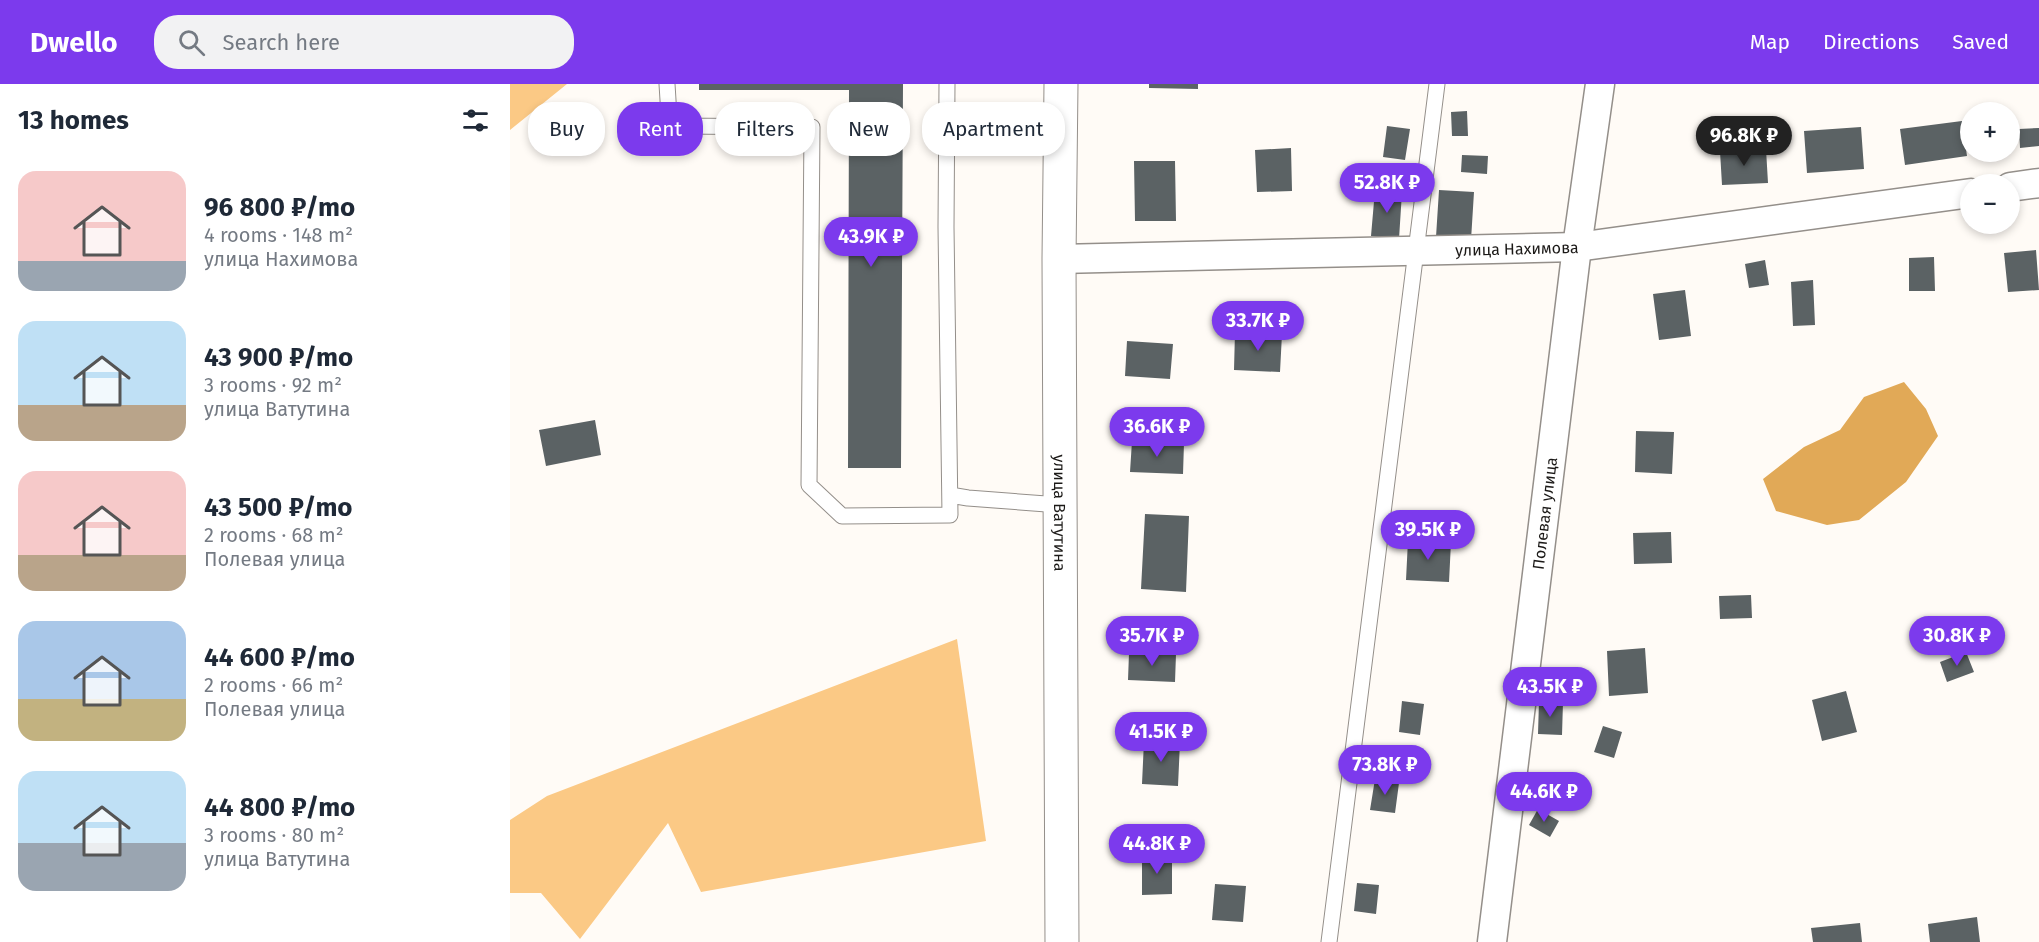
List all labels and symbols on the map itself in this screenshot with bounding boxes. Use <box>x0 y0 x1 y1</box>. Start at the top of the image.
pin: 96.8K ₽ <box>1689 116 1799 167</box>
pin: 52.8K ₽ <box>1332 163 1442 214</box>
pin: 43.9K ₽ <box>816 217 926 268</box>
street label: улица Нахимова <box>1455 238 1579 260</box>
pin: 33.7K ₽ <box>1203 301 1313 352</box>
pin: 36.6K ₽ <box>1102 407 1212 458</box>
street label: улица Ватутина <box>1050 454 1069 572</box>
street label: Полевая улица <box>1529 456 1561 571</box>
pin: 39.5K ₽ <box>1373 510 1483 561</box>
pin: 35.7K ₽ <box>1097 616 1207 667</box>
pin: 30.8K ₽ <box>1902 616 2012 667</box>
pin: 43.5K ₽ <box>1495 667 1605 718</box>
pin: 41.5K ₽ <box>1106 712 1216 763</box>
pin: 73.8K ₽ <box>1330 745 1440 796</box>
pin: 44.6K ₽ <box>1489 772 1599 823</box>
pin: 44.8K ₽ <box>1102 824 1212 875</box>

